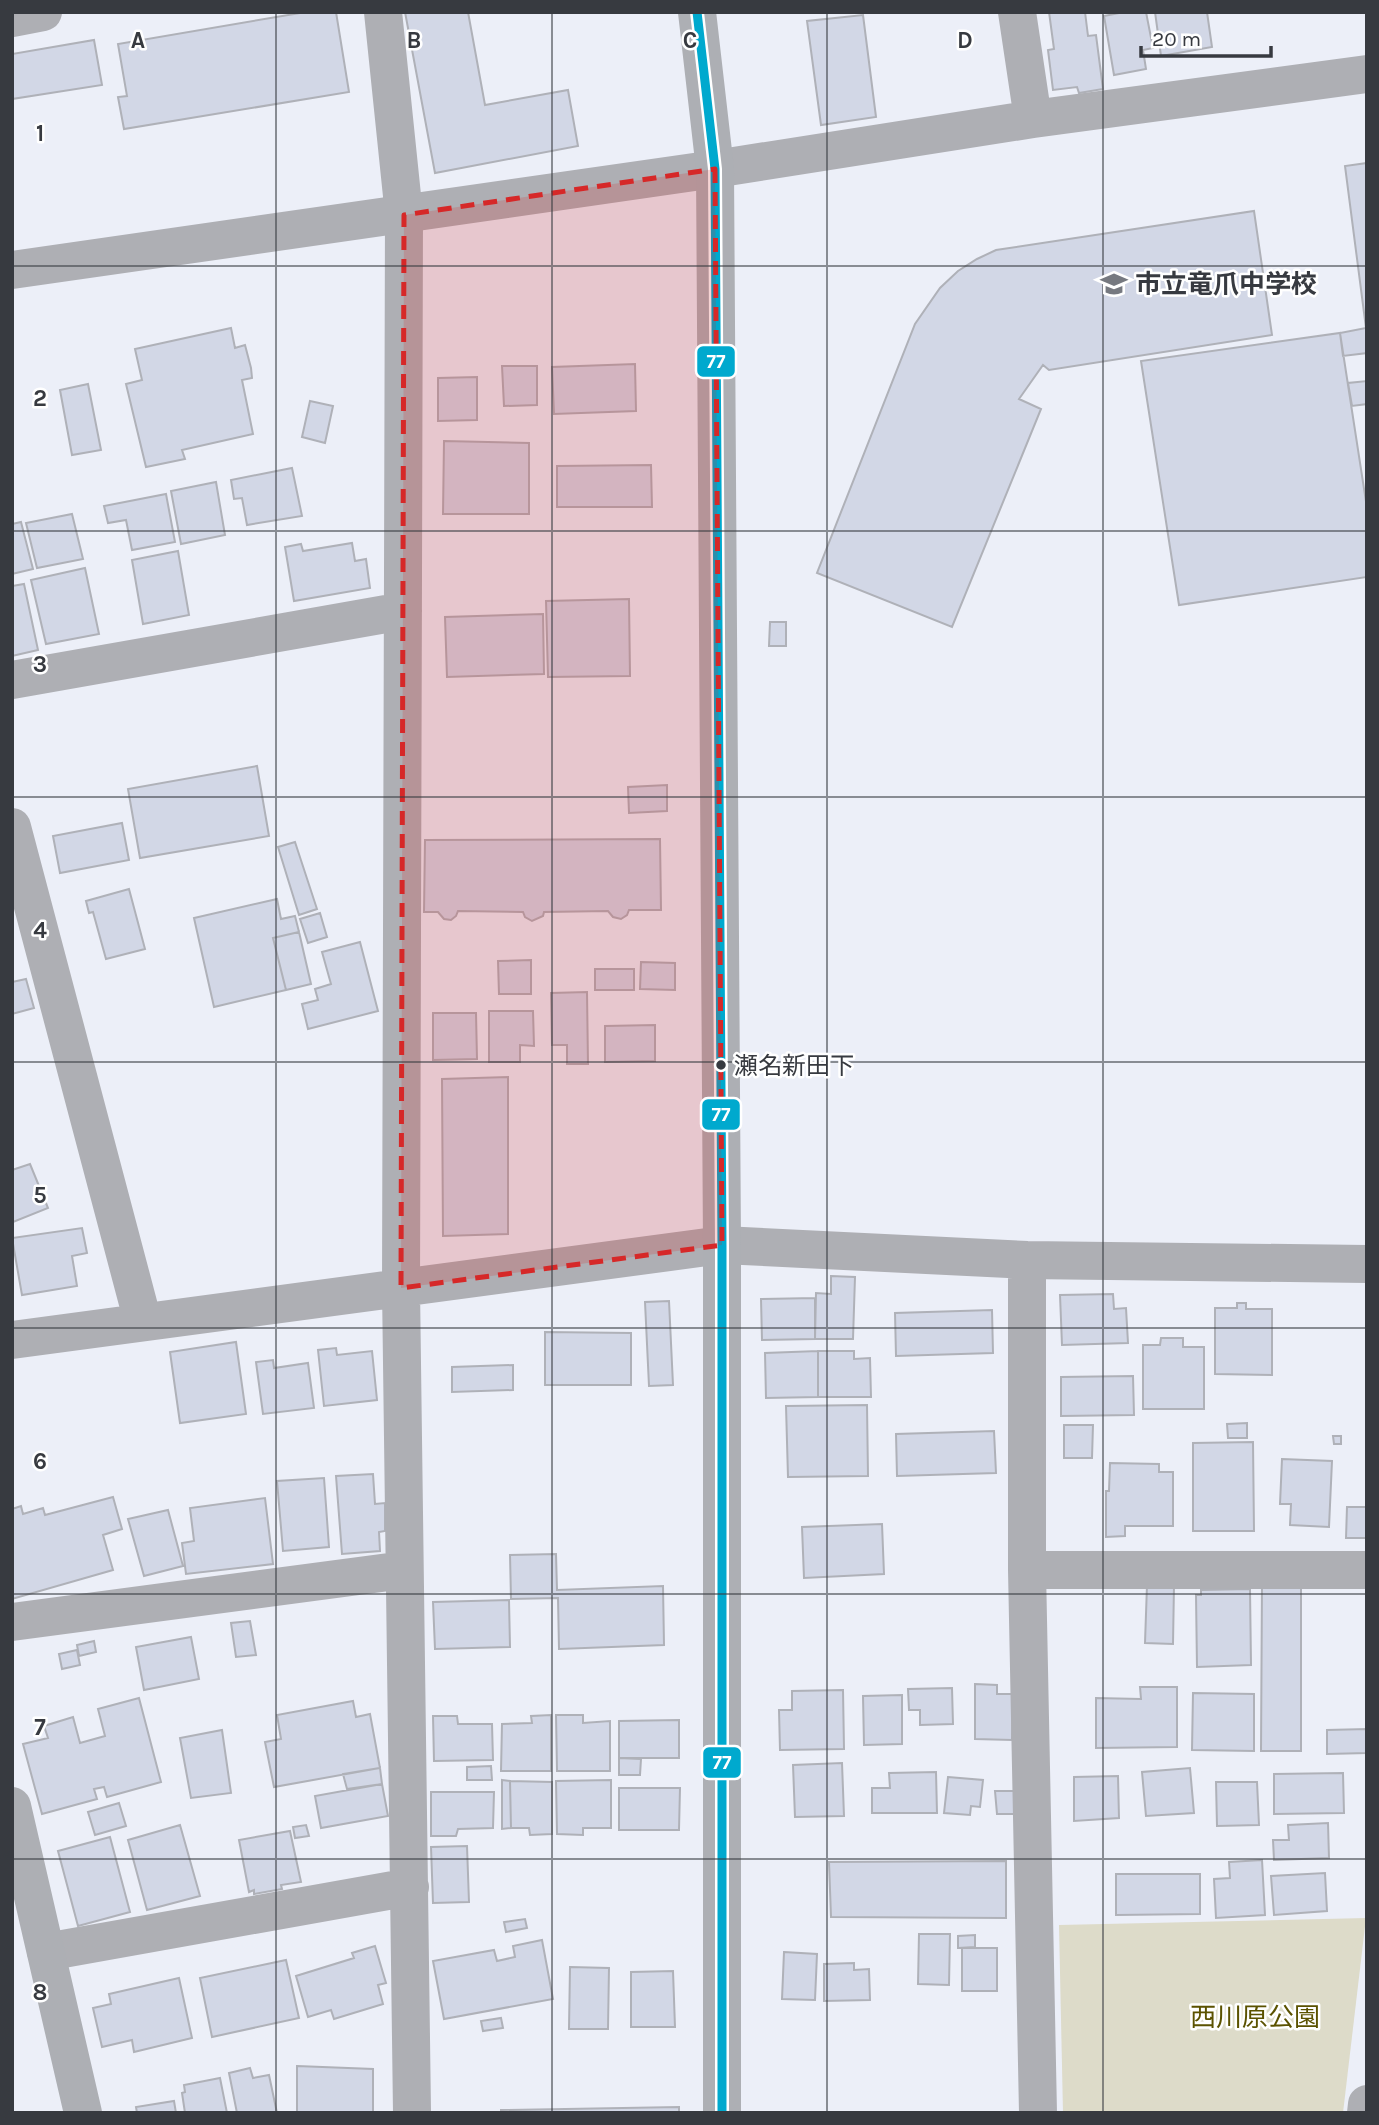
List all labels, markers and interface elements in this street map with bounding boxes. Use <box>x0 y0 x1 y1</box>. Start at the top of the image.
scale bar <box>1141 14 1270 58</box>
text: A <box>131 27 145 54</box>
text: B <box>407 27 421 54</box>
text: C <box>683 27 697 54</box>
text: D <box>957 27 973 54</box>
text: 20 m <box>1152 27 1201 51</box>
text: 1 <box>36 120 44 147</box>
school or university icon: 市立竜爪中学校 <box>1099 269 1129 299</box>
place label: 市立竜爪中学校 <box>1135 269 1317 300</box>
line badge: 77 <box>696 345 736 378</box>
text: 77 <box>707 351 726 373</box>
text: 2 <box>33 385 47 412</box>
text: 3 <box>33 651 47 678</box>
text: 4 <box>33 917 47 944</box>
place label: 瀬名新田下 <box>734 1052 854 1080</box>
marker: 瀬名新田下 <box>714 1058 728 1072</box>
line badge: 77 <box>701 1098 741 1131</box>
text: 77 <box>712 1104 731 1126</box>
text: 5 <box>33 1182 47 1209</box>
text: 6 <box>33 1448 47 1475</box>
text: 7 <box>34 1714 46 1741</box>
line badge: 77 <box>702 1746 742 1779</box>
text: 77 <box>713 1752 732 1774</box>
text: 8 <box>33 1979 47 2006</box>
park label: 西川原公園 <box>1190 2002 1320 2033</box>

